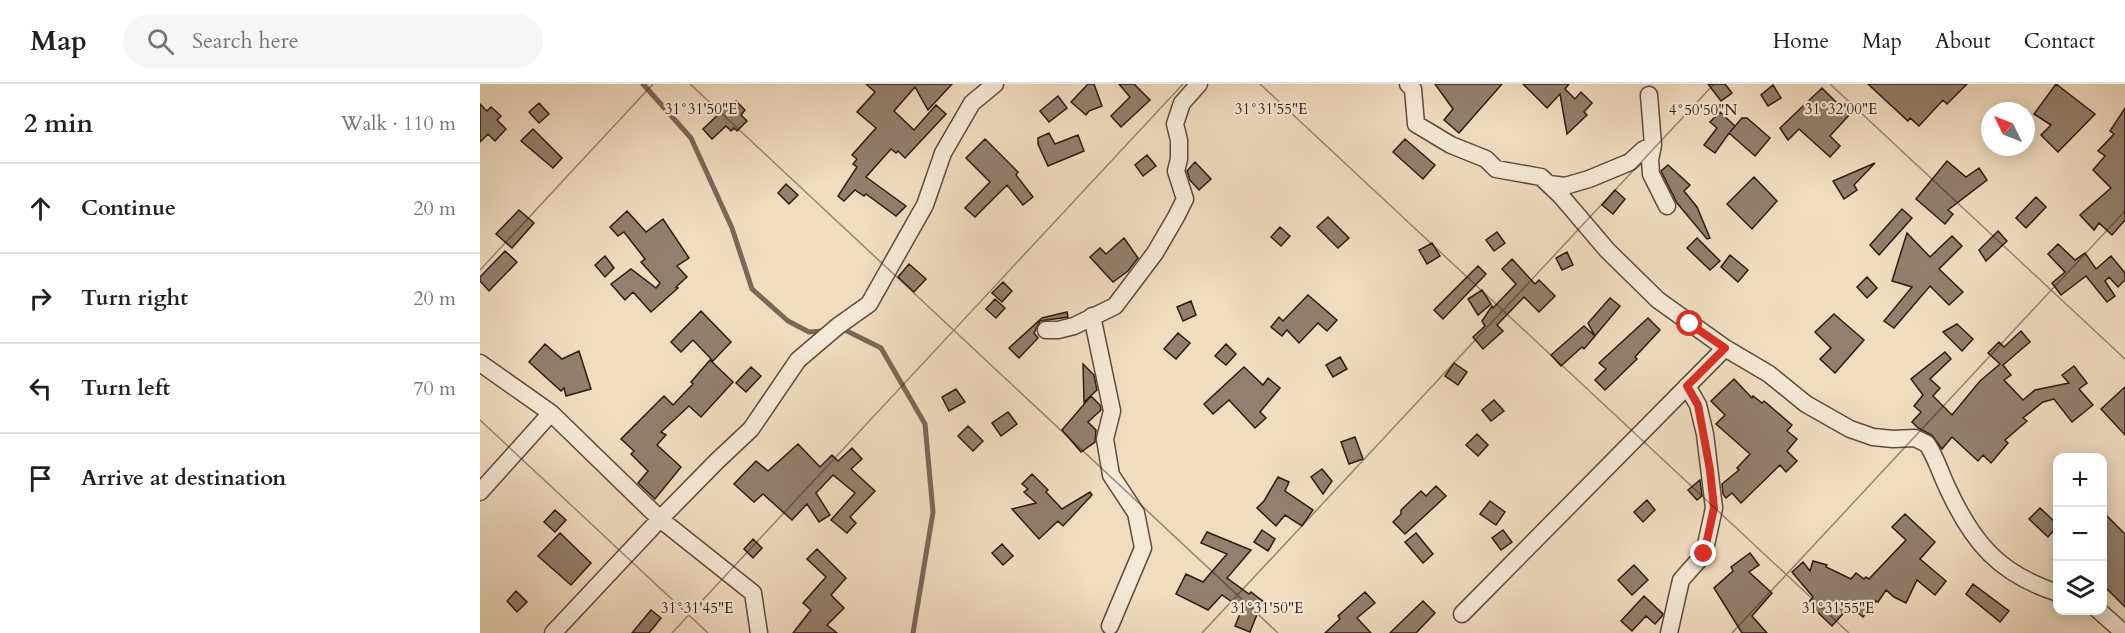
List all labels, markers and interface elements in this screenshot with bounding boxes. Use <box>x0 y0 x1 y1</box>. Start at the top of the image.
search box <box>123 14 543 68</box>
text: Map <box>30 22 87 60</box>
icon: search <box>144 25 177 58</box>
text: Search here <box>192 26 299 56</box>
text: Home <box>1773 27 1829 56</box>
text: Map <box>1862 27 1902 56</box>
text: About <box>1935 27 1991 56</box>
text: Contact <box>2024 27 2095 56</box>
text: 31°31'50"E <box>665 99 737 119</box>
text: 31°31'55"E <box>1235 99 1307 119</box>
text: 31°32'00"E <box>1805 99 1877 119</box>
text: 4°50'50"N <box>1669 100 1737 120</box>
north arrow <box>1981 102 2035 156</box>
text: 2 min <box>24 106 93 141</box>
text: Walk · 110 m <box>341 110 456 137</box>
icon: ahead <box>24 192 57 225</box>
text: Continue <box>81 193 176 223</box>
text: 20 m <box>413 195 456 222</box>
icon: right <box>24 282 57 315</box>
text: Turn right <box>81 283 188 313</box>
text: 20 m <box>413 285 456 312</box>
route start <box>1676 310 1702 336</box>
icon: left <box>24 372 57 405</box>
text: Turn left <box>81 373 170 403</box>
text: 70 m <box>413 375 456 402</box>
map controls <box>2053 453 2107 615</box>
button: + <box>2053 453 2107 507</box>
icon: arrive <box>24 462 57 495</box>
text: Arrive at destination <box>81 463 286 493</box>
button: − <box>2053 507 2107 561</box>
route end <box>1690 540 1716 566</box>
button: layers <box>2053 561 2107 615</box>
text: 31°31'45"E <box>661 598 733 618</box>
text: 31°31'50"E <box>1231 598 1303 618</box>
text: 31°31'55"E <box>1802 598 1874 618</box>

